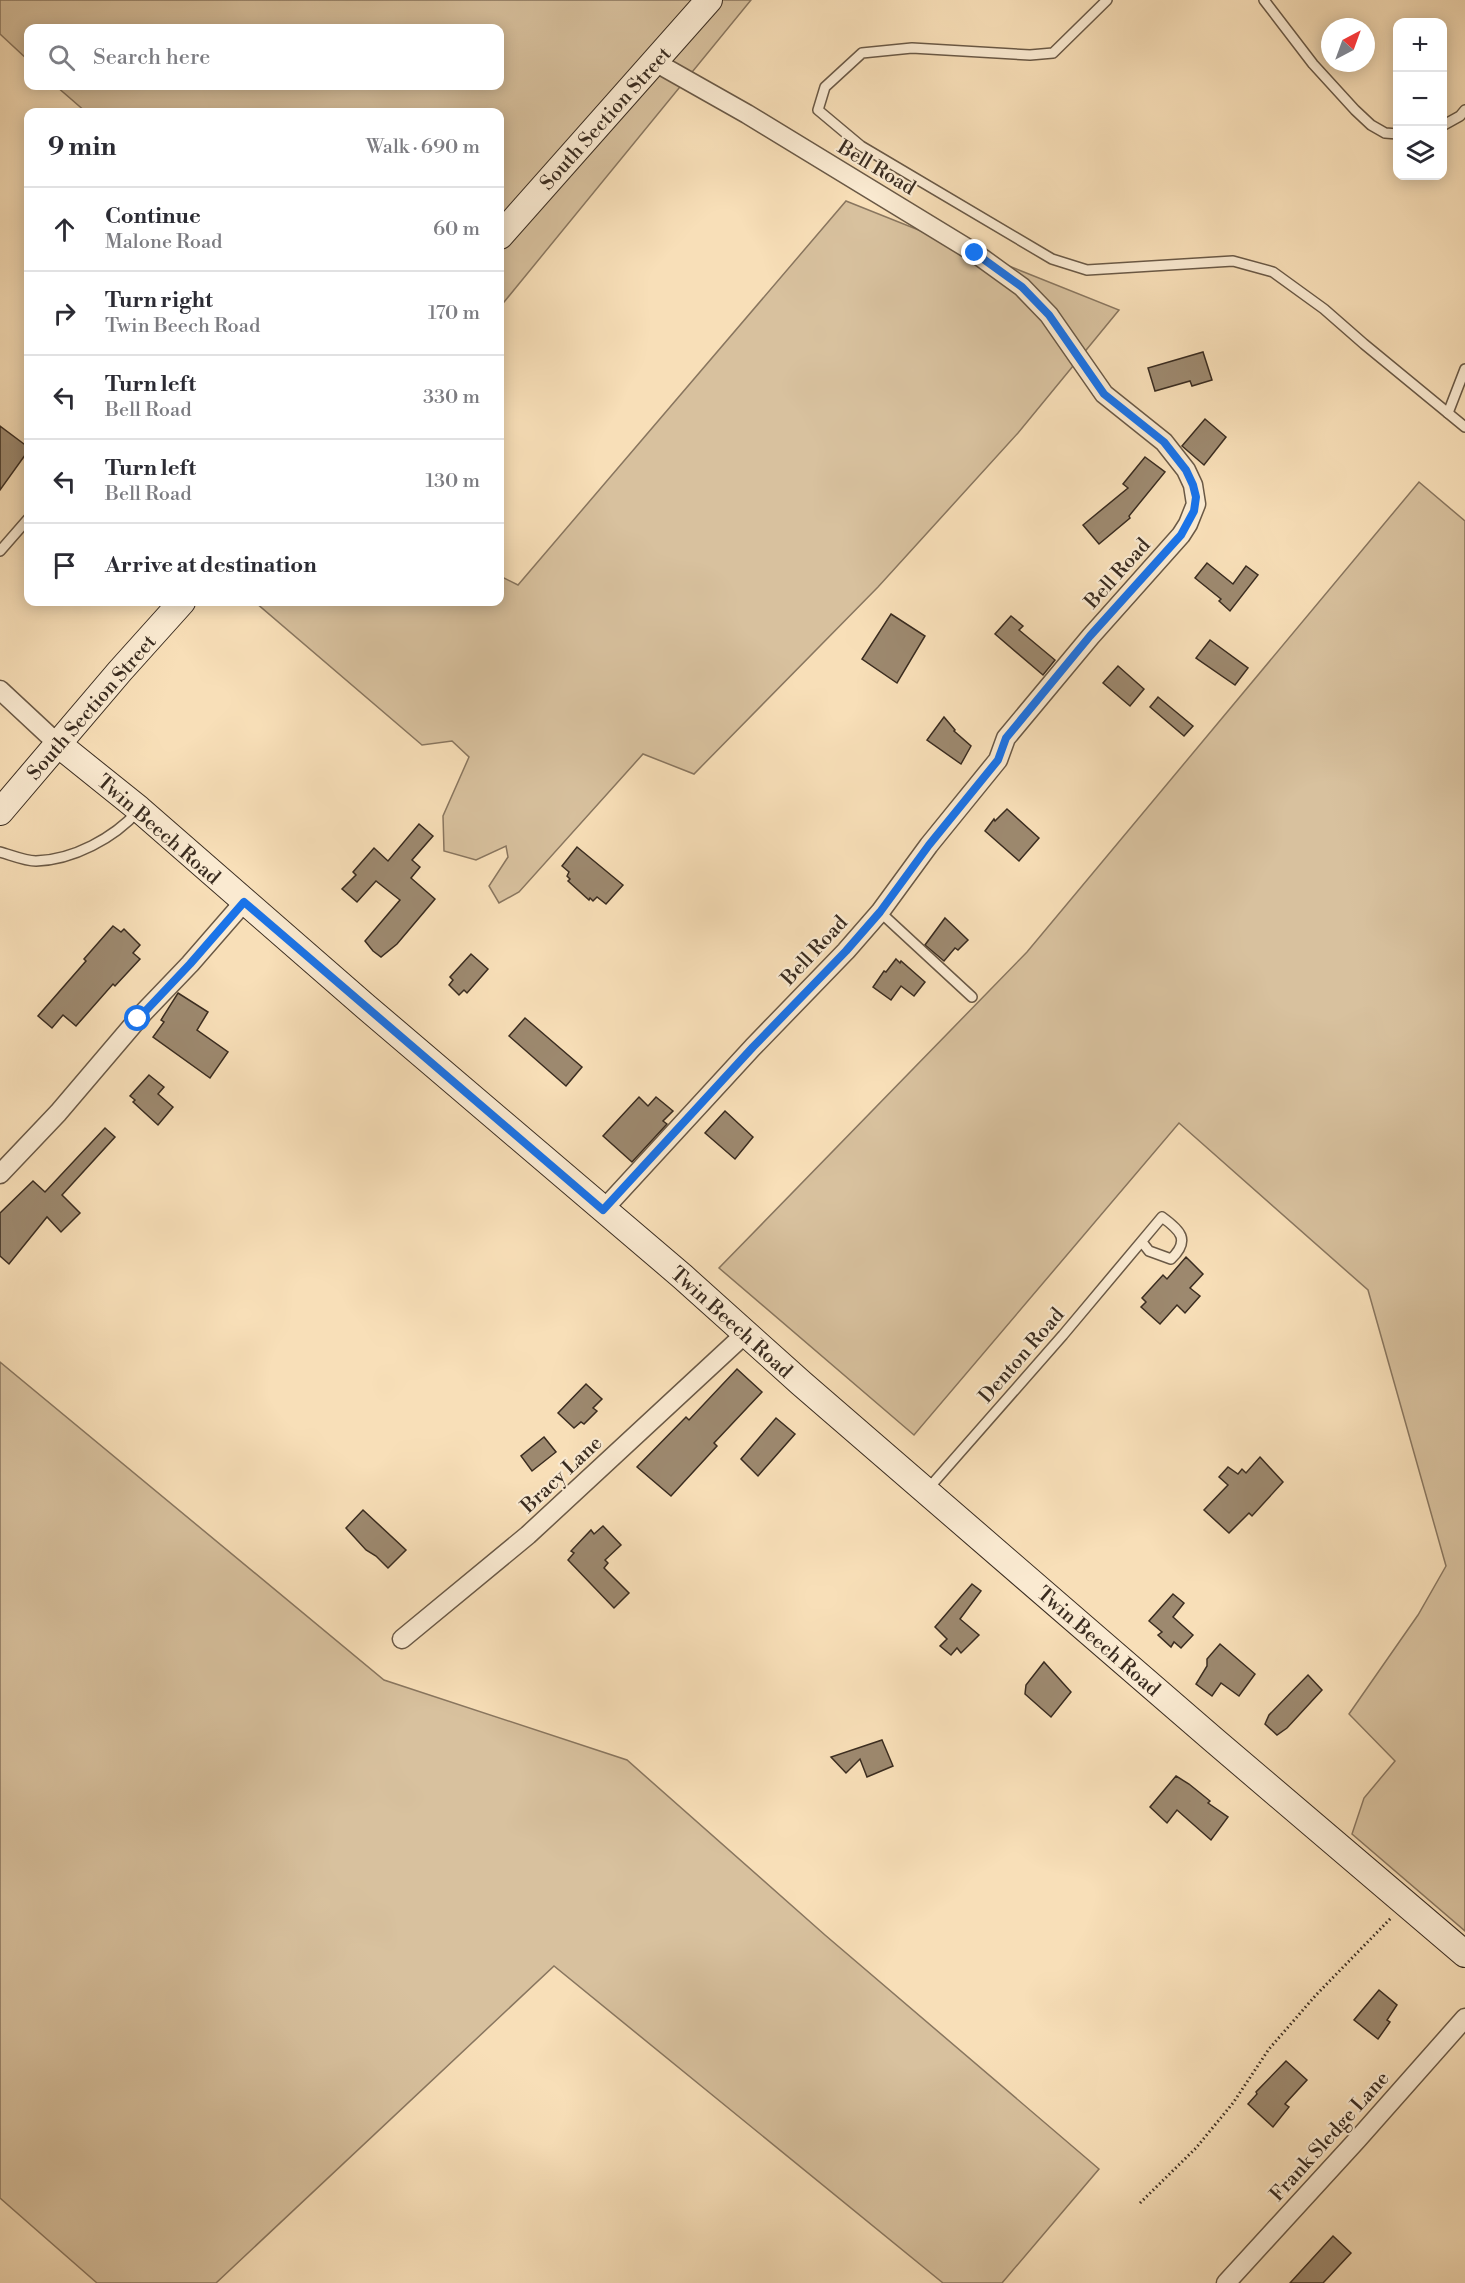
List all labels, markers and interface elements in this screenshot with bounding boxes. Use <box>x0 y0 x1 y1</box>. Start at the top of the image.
north arrow <box>1321 18 1375 72</box>
map controls <box>1393 18 1447 180</box>
button: + <box>1393 18 1447 72</box>
search box <box>24 24 504 90</box>
icon: search <box>45 41 78 74</box>
street label: South Section Street <box>535 42 677 196</box>
text: Search here <box>93 44 210 71</box>
button: − <box>1393 72 1447 126</box>
button: layers <box>1393 126 1447 180</box>
text: 9 min <box>48 131 116 163</box>
text: Walk · 690 m <box>366 135 480 160</box>
street label: Bell Road <box>832 135 920 202</box>
text: Continue <box>105 203 201 230</box>
icon: ahead <box>48 213 81 246</box>
text: 60 m <box>433 217 480 242</box>
text: Malone Road <box>105 230 222 255</box>
route end <box>961 239 987 265</box>
text: Turn right <box>105 287 213 314</box>
icon: right <box>48 297 81 330</box>
text: 170 m <box>428 301 480 326</box>
text: Twin Beech Road <box>105 314 260 339</box>
text: Turn left <box>105 371 196 398</box>
icon: left <box>48 381 81 414</box>
text: 330 m <box>423 385 480 410</box>
text: Bell Road <box>105 398 192 423</box>
text: Turn left <box>105 455 196 482</box>
icon: left <box>48 465 81 498</box>
text: 130 m <box>425 469 480 494</box>
text: Bell Road <box>105 482 192 507</box>
street label: Bell Road <box>1079 533 1157 615</box>
icon: arrive <box>48 549 81 582</box>
text: Arrive at destination <box>105 552 317 579</box>
street label: South Section Street <box>22 630 162 786</box>
street label: Twin Beech Road <box>91 770 225 891</box>
street label: Bell Road <box>776 910 854 992</box>
route start <box>124 1005 150 1031</box>
street label: Twin Beech Road <box>665 1262 798 1385</box>
street label: Denton Road <box>974 1303 1071 1409</box>
street label: Bracy Lane <box>515 1431 608 1520</box>
street label: Twin Beech Road <box>1031 1582 1165 1703</box>
street label: Frank Sledge Lane <box>1265 2067 1395 2207</box>

